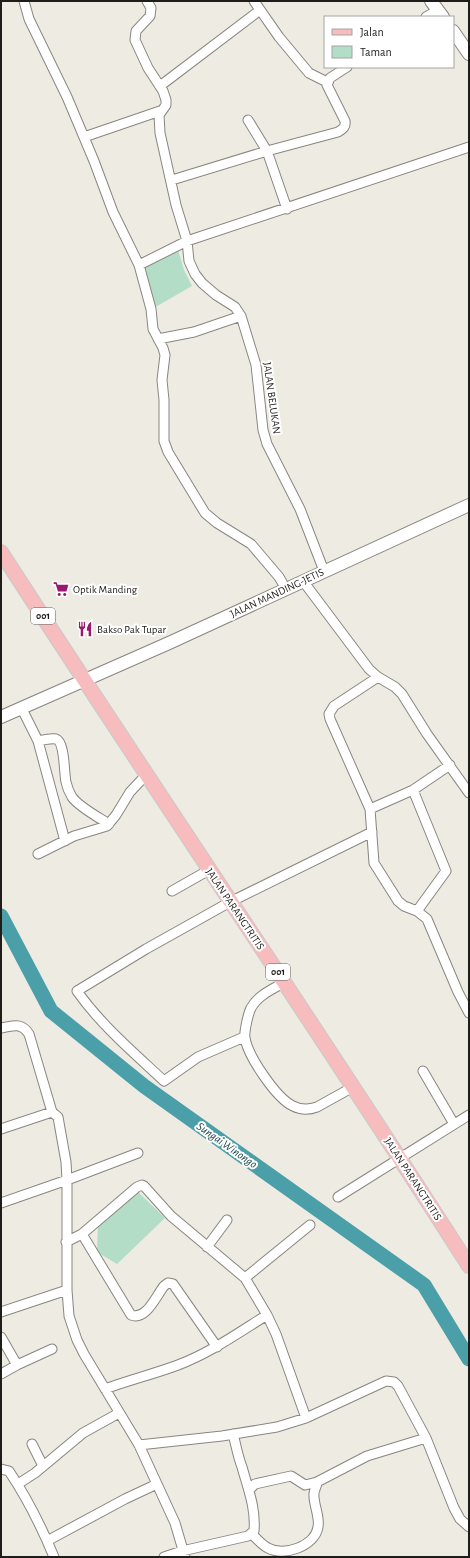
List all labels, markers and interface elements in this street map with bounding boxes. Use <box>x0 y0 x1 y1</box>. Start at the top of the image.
legend <box>324 16 454 68</box>
text: Jalan <box>360 26 384 38</box>
text: Taman <box>360 46 392 58</box>
street label: JALAN BELUKAN <box>262 361 282 435</box>
street label: JALAN MANDING-JETIS <box>229 566 325 620</box>
supermarket icon: Optik Manding <box>52 580 70 598</box>
place label: Optik Manding <box>73 584 138 595</box>
road number: 001 <box>31 608 55 624</box>
restaurant icon: Bakso Pak Tupar <box>76 620 94 638</box>
place label: Bakso Pak Tupar <box>97 624 166 635</box>
street label: JALAN PARANGTRITIS <box>204 866 266 952</box>
road number: 001 <box>266 964 290 980</box>
water label: Sungai Winongo <box>195 1120 259 1170</box>
street label: JALAN PARANGTRITIS <box>382 1136 444 1222</box>

